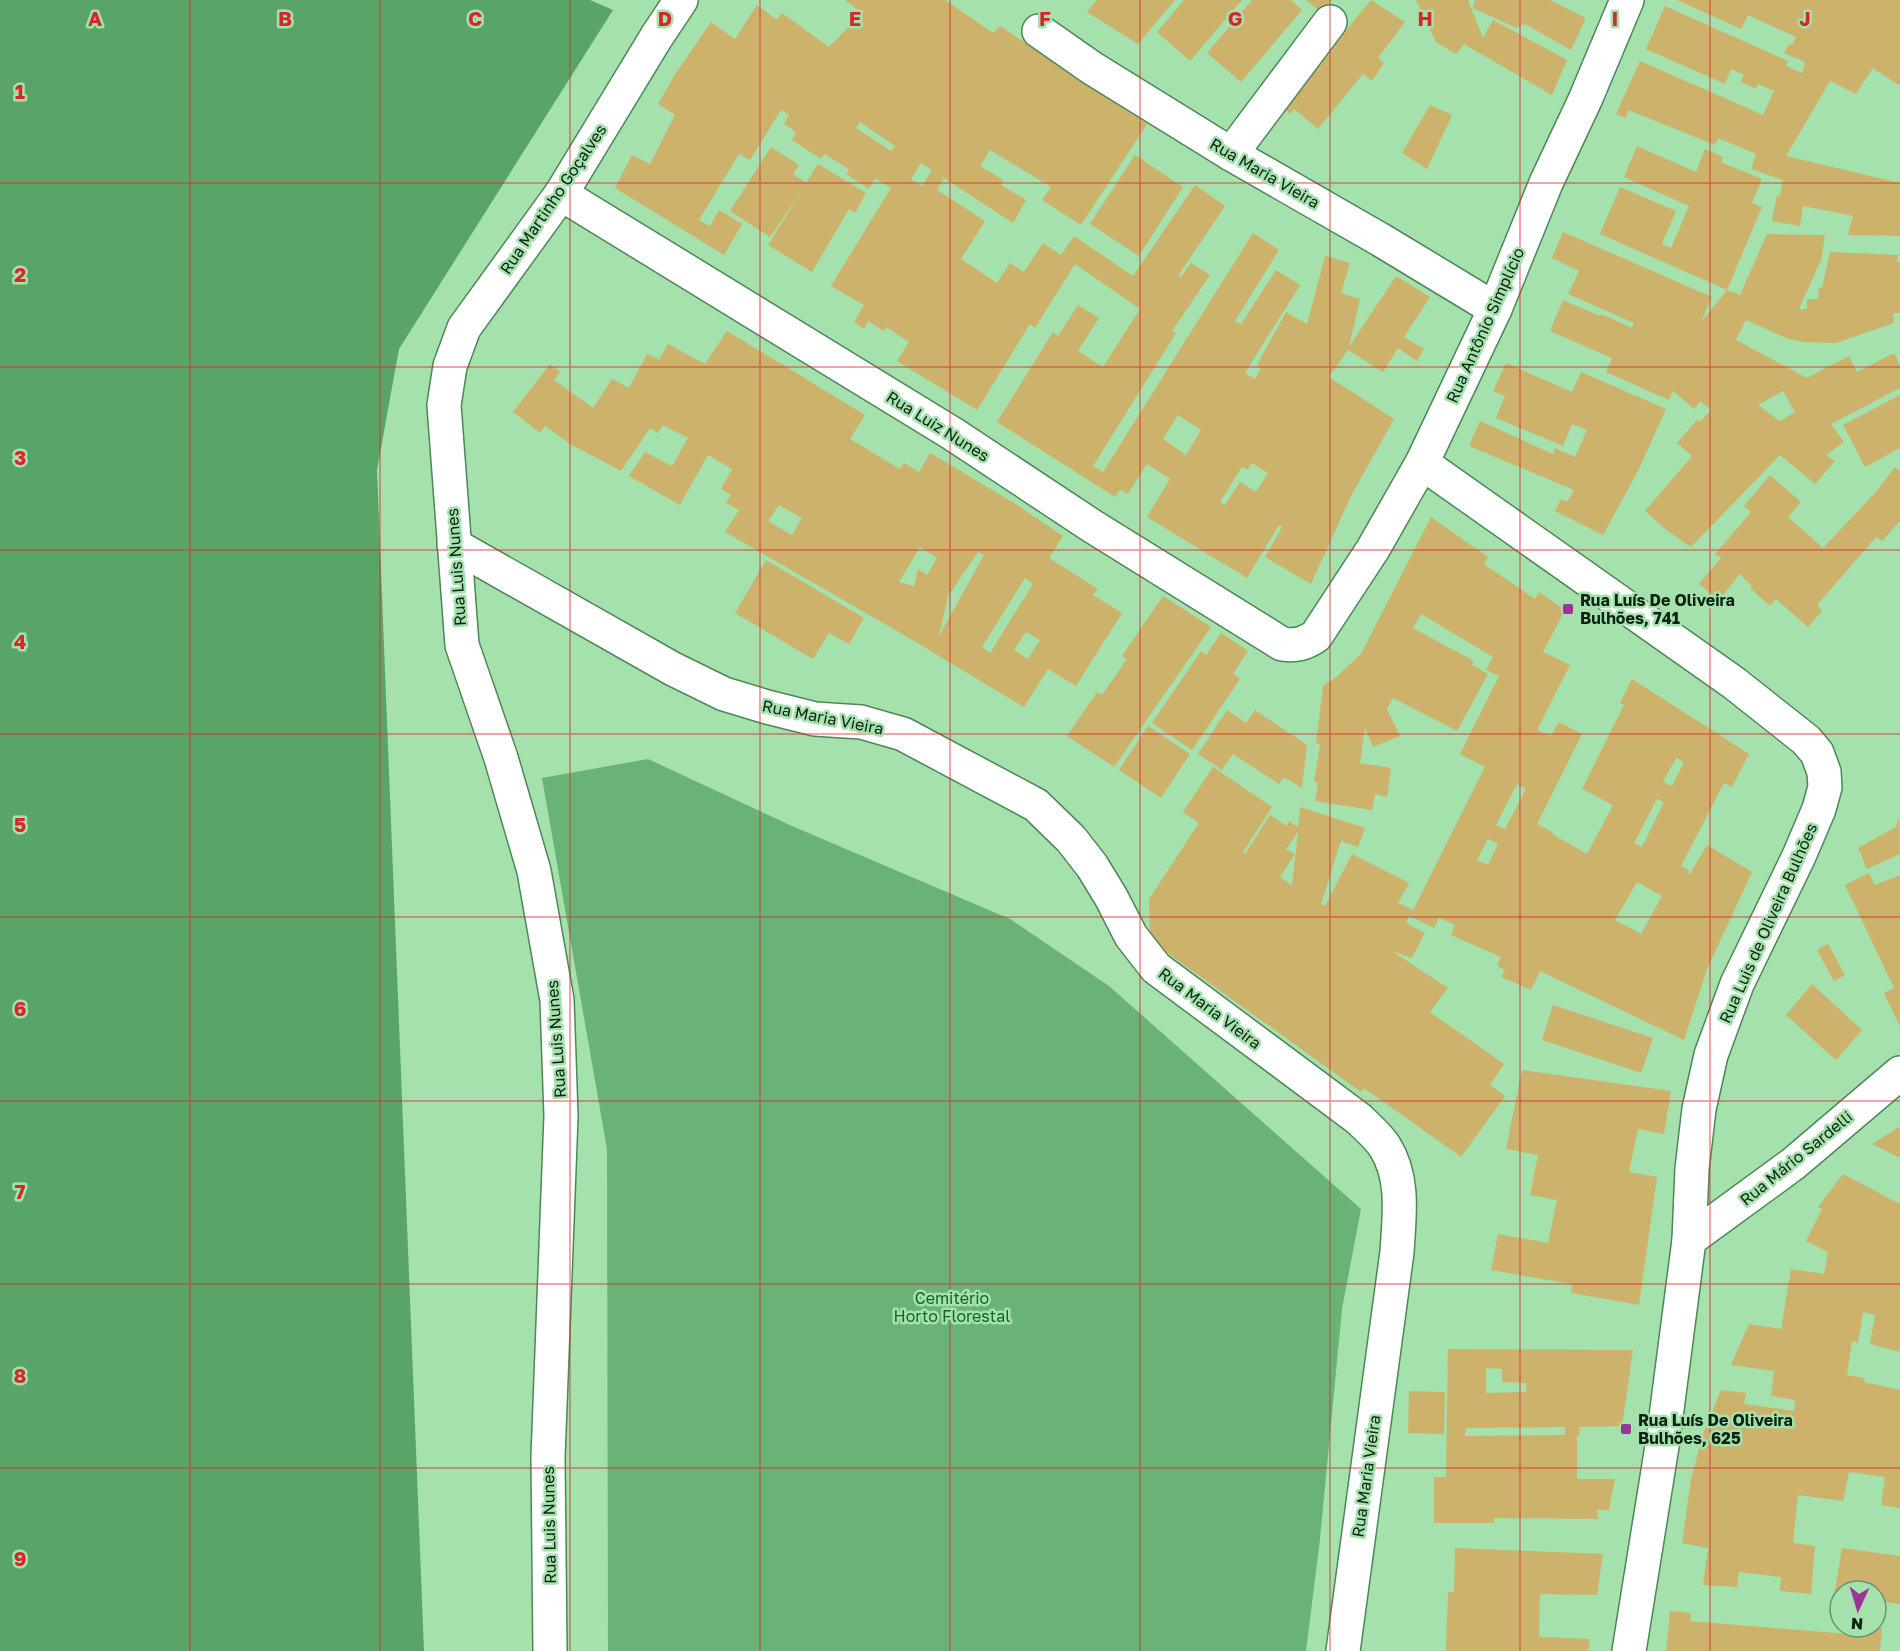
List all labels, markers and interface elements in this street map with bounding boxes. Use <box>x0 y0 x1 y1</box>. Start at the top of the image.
text: A <box>88 6 102 30</box>
text: B <box>278 6 292 30</box>
text: C <box>468 6 482 30</box>
text: D <box>658 6 672 30</box>
text: E <box>849 6 861 30</box>
text: F <box>1039 6 1051 30</box>
text: G <box>1228 6 1242 30</box>
text: H <box>1417 6 1433 30</box>
text: I <box>1612 6 1618 30</box>
text: J <box>1799 6 1811 30</box>
text: 1 <box>15 79 25 103</box>
street label: Rua Martinho Goçalves <box>495 120 611 278</box>
street label: Rua Maria Vieira <box>1207 133 1323 213</box>
street label: Rua Antônio Simplício <box>1442 244 1528 406</box>
text: 2 <box>14 262 26 286</box>
street label: Rua Luiz Nunes <box>883 386 993 466</box>
text: 3 <box>14 445 26 469</box>
street label: Rua Luis Nunes <box>442 507 470 627</box>
place label: Rua Luís De Oliveira Bulhões, 741 <box>1580 590 1735 628</box>
marker: Rua Luís De Oliveira Bulhões, 741 <box>1561 602 1575 616</box>
text: 4 <box>14 629 26 653</box>
street label: Rua Maria Vieira <box>761 695 885 739</box>
text: 5 <box>14 812 26 836</box>
street label: Rua Luis de Oliveira Bulhões <box>1715 820 1821 1026</box>
street label: Rua Maria Vieira <box>1155 963 1265 1053</box>
street label: Rua Luis Nunes <box>542 979 570 1099</box>
text: 6 <box>14 996 26 1020</box>
street label: Rua Mário Sardelli <box>1736 1106 1856 1210</box>
text: 7 <box>15 1179 26 1203</box>
park label: Cemitério Horto Florestal <box>894 1288 1010 1326</box>
text: 8 <box>14 1363 26 1387</box>
place label: Rua Luís De Oliveira Bulhões, 625 <box>1638 1410 1793 1448</box>
street label: Rua Maria Vieira <box>1348 1414 1384 1538</box>
marker: Rua Luís De Oliveira Bulhões, 625 <box>1619 1422 1633 1436</box>
street label: Rua Luis Nunes <box>538 1466 560 1584</box>
text: 9 <box>14 1546 26 1570</box>
north arrow <box>1828 1579 1888 1639</box>
text: N <box>1850 1614 1864 1634</box>

